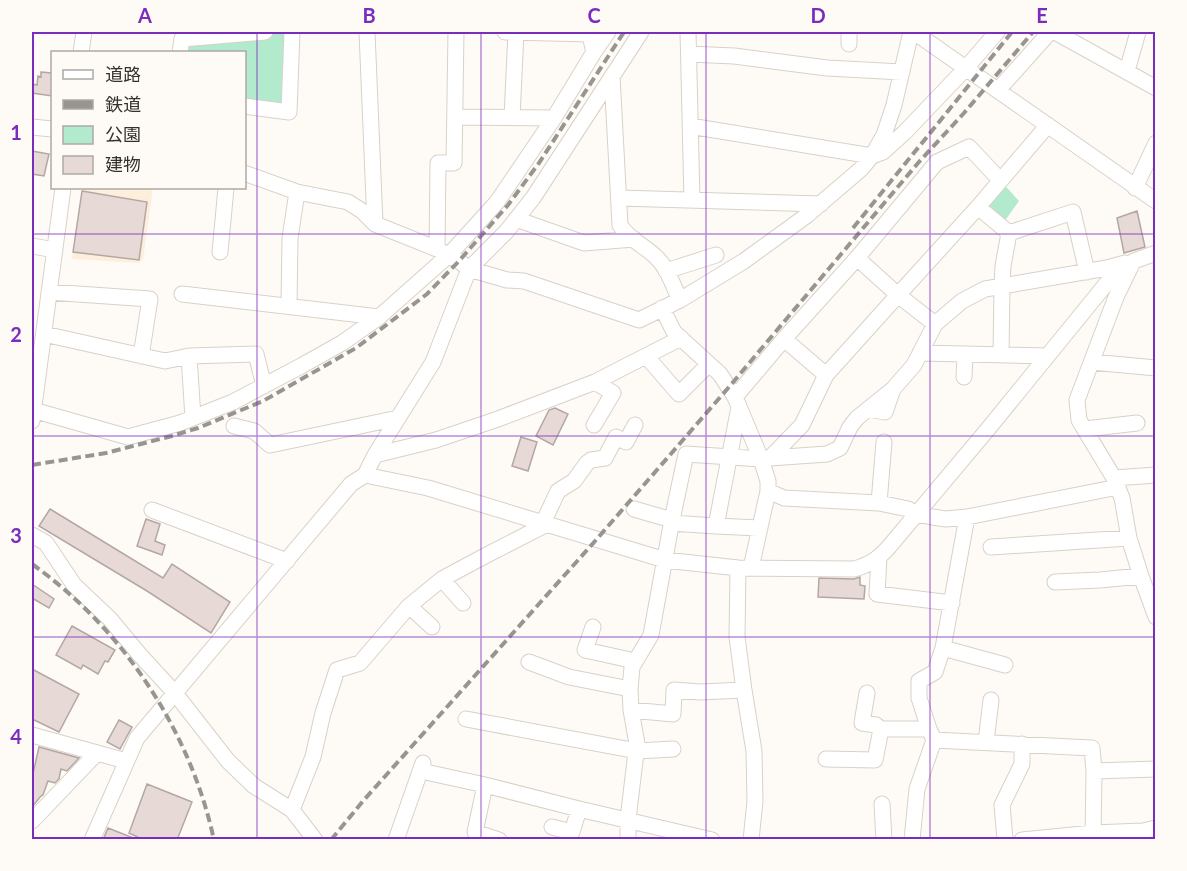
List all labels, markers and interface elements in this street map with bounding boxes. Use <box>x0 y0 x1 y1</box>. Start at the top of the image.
text: A <box>137 3 152 27</box>
text: B <box>362 3 376 27</box>
text: C <box>587 3 601 27</box>
text: D <box>810 3 826 27</box>
text: E <box>1036 3 1048 27</box>
legend <box>51 51 246 189</box>
text: 道路 <box>105 63 141 85</box>
text: 鉄道 <box>105 93 141 115</box>
text: 1 <box>10 120 22 144</box>
text: 公園 <box>105 123 141 145</box>
text: 建物 <box>105 153 141 175</box>
text: 2 <box>10 322 22 346</box>
text: 3 <box>10 523 22 547</box>
text: 4 <box>10 724 22 748</box>

